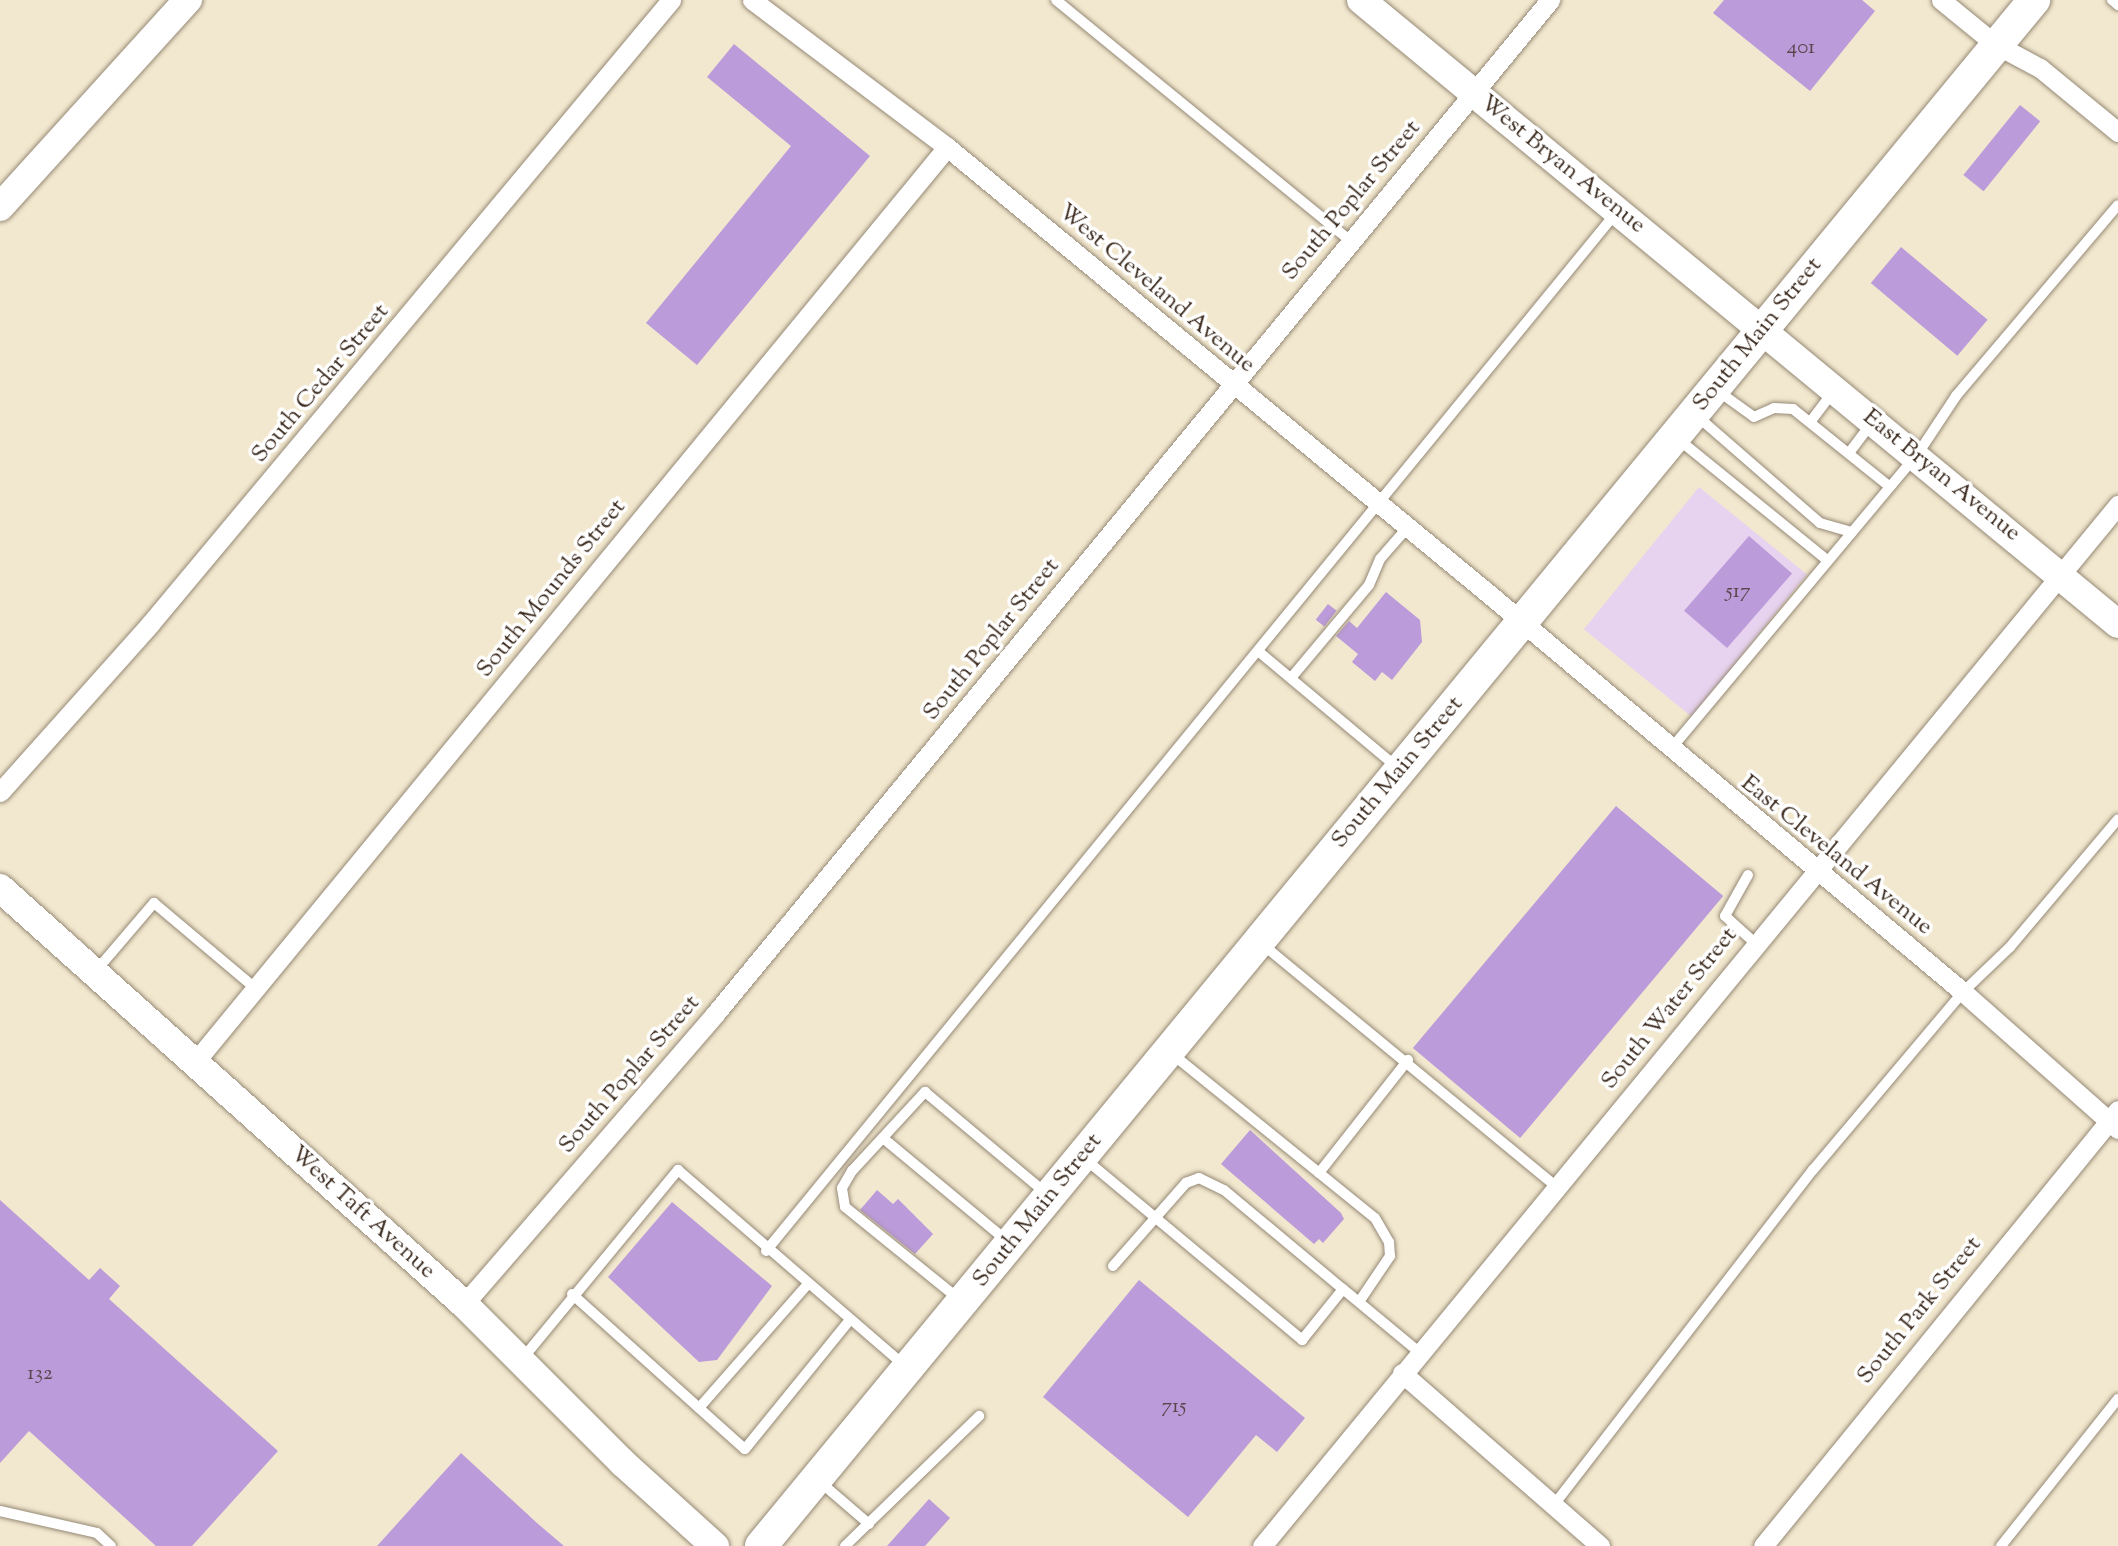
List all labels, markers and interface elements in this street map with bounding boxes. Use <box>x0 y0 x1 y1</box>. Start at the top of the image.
house number: 401 <box>1787 35 1815 61</box>
street label: West Bryan Avenue <box>1473 89 1651 241</box>
street label: South Poplar Street <box>1276 115 1428 287</box>
street label: West Cleveland Avenue <box>1052 198 1260 380</box>
street label: South Main Street <box>1687 252 1829 418</box>
street label: South Cedar Street <box>246 299 396 469</box>
street label: East Bryan Avenue <box>1856 403 2026 549</box>
street label: South Mounds Street <box>471 494 633 684</box>
street label: South Poplar Street <box>918 553 1066 727</box>
house number: 517 <box>1726 579 1750 605</box>
street label: South Main Street <box>1326 691 1470 855</box>
street label: East Cleveland Avenue <box>1734 770 1938 942</box>
street label: South Water Street <box>1596 922 1744 1096</box>
street label: South Poplar Street <box>553 990 707 1160</box>
street label: South Main Street <box>967 1128 1109 1294</box>
street label: West Taft Avenue <box>283 1140 441 1286</box>
street label: South Park Street <box>1852 1231 1988 1391</box>
house number: 132 <box>27 1361 53 1387</box>
house number: 715 <box>1162 1394 1186 1420</box>

